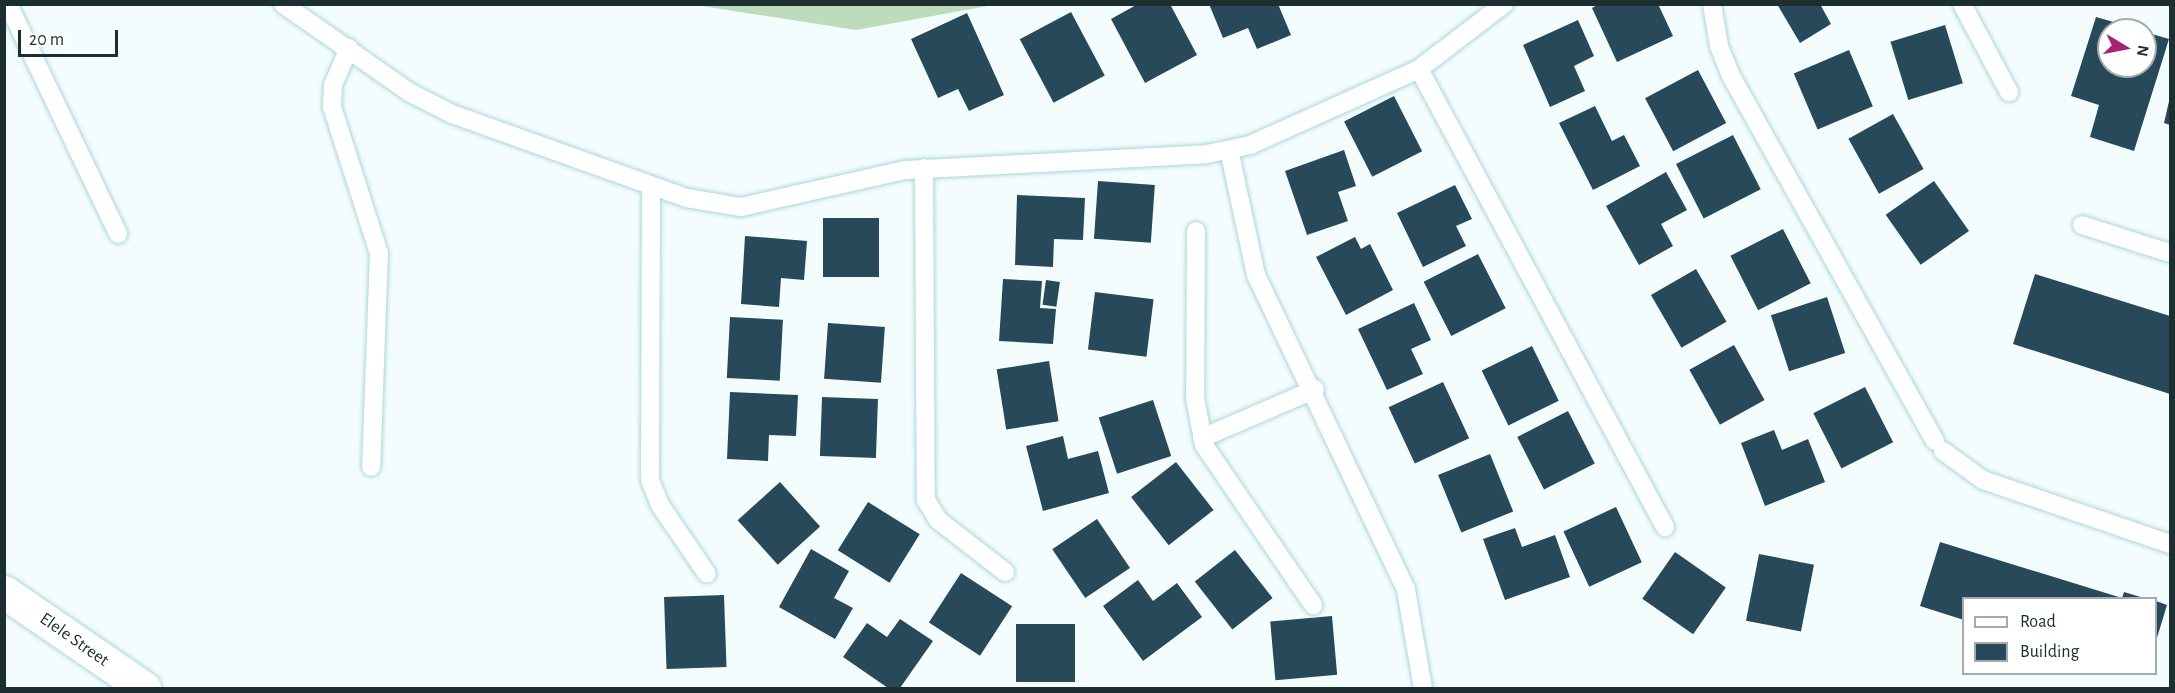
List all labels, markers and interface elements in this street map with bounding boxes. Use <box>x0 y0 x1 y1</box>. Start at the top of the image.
scale bar <box>21 18 122 56</box>
north arrow <box>2097 18 2157 78</box>
text: 20 m <box>29 31 64 49</box>
text: N <box>2134 44 2152 58</box>
legend <box>1962 597 2157 675</box>
street label: Elele Street <box>35 608 113 672</box>
text: Road <box>2020 613 2056 631</box>
text: Building <box>2020 643 2079 661</box>

